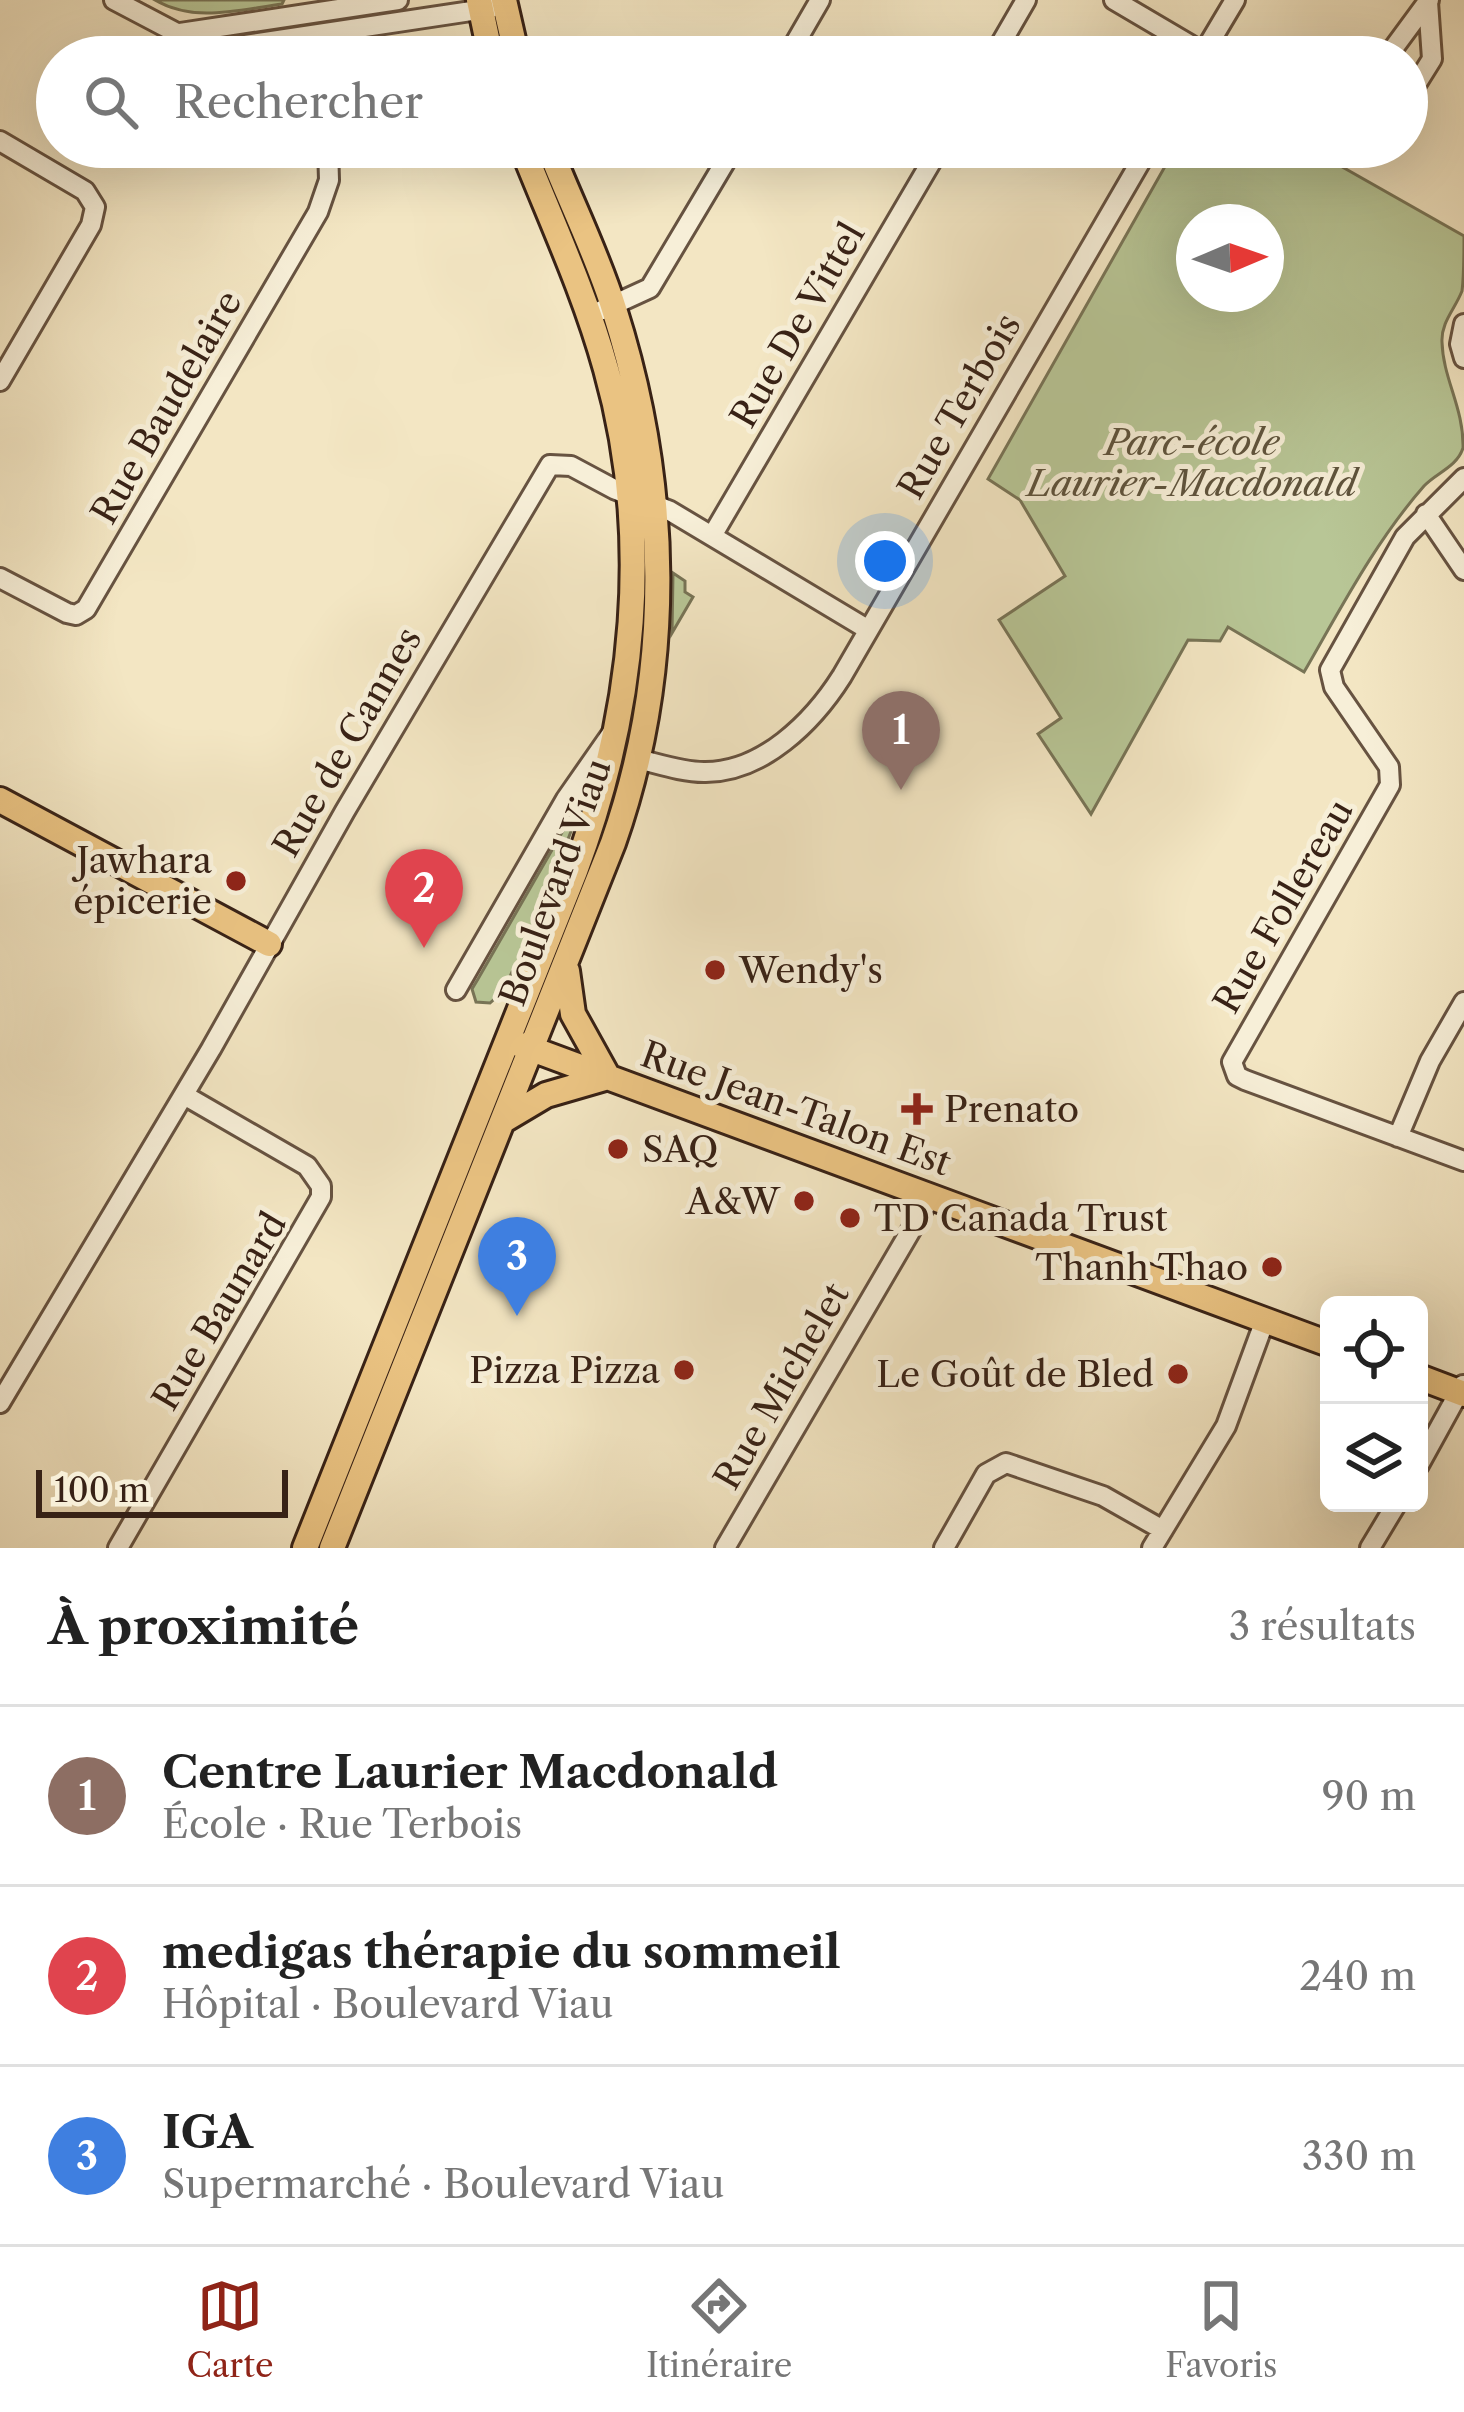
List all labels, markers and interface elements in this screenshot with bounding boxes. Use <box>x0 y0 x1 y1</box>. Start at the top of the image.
search box <box>36 36 1428 168</box>
icon: search <box>78 69 144 135</box>
text: Rechercher <box>174 74 423 130</box>
north arrow <box>1176 204 1284 312</box>
street label: Rue De Vittel <box>721 215 873 435</box>
street label: Rue Baudelaire <box>81 282 251 532</box>
street label: Rue Terbois <box>888 306 1030 506</box>
park label: Parc-école Laurier-Macdonald <box>1024 420 1361 505</box>
your location <box>855 531 915 591</box>
street label: Rue de Cannes <box>264 619 430 865</box>
pin: 1 <box>862 691 940 790</box>
street label: Boulevard Viau <box>490 752 620 1012</box>
street label: Rue Follereau <box>1204 791 1362 1021</box>
place label: Jawhara épicerie <box>72 838 212 923</box>
pin: 2 <box>385 849 463 948</box>
marker: Jawhara épicerie <box>223 868 249 894</box>
place label: Wendy's <box>738 948 883 992</box>
marker: Wendy's <box>702 957 728 983</box>
street label: Rue Jean-Talon Est <box>635 1032 957 1185</box>
place label: Prenato <box>944 1087 1079 1131</box>
marker: Prenato <box>901 1093 933 1125</box>
place label: SAQ <box>642 1127 718 1171</box>
marker: SAQ <box>605 1136 631 1162</box>
place label: A&W <box>685 1179 782 1223</box>
marker: A&W <box>791 1188 817 1214</box>
place label: TD Canada Trust <box>874 1196 1168 1240</box>
street label: Rue Baunard <box>143 1204 295 1418</box>
marker: TD Canada Trust <box>837 1205 863 1231</box>
pin: 3 <box>478 1217 556 1316</box>
place label: Thanh Thao <box>1035 1245 1248 1289</box>
marker: Thanh Thao <box>1259 1254 1285 1280</box>
street label: Rue Michelet <box>704 1275 858 1497</box>
map controls <box>1320 1296 1428 1512</box>
button: locate <box>1320 1296 1428 1404</box>
place label: Pizza Pizza <box>469 1348 660 1392</box>
place label: Le Goût de Bled <box>876 1352 1154 1396</box>
marker: Pizza Pizza <box>671 1357 697 1383</box>
marker: Le Goût de Bled <box>1165 1361 1191 1387</box>
button: layers <box>1320 1404 1428 1512</box>
scale bar <box>36 1464 288 1517</box>
text: 100 m <box>54 1470 149 1511</box>
text: À proximité <box>48 1595 359 1657</box>
text: 3 résultats <box>1229 1602 1416 1650</box>
text: Centre Laurier Macdonald <box>162 1744 778 1800</box>
text: 1 <box>78 1772 96 1820</box>
text: 90 m <box>1322 1772 1416 1820</box>
text: École · Rue Terbois <box>162 1800 522 1848</box>
text: medigas thérapie du sommeil <box>162 1924 841 1980</box>
text: 2 <box>75 1952 99 2000</box>
text: 240 m <box>1300 1952 1416 2000</box>
text: Hôpital · Boulevard Viau <box>162 1980 614 2028</box>
text: IGA <box>162 2104 253 2160</box>
text: 3 <box>76 2132 98 2180</box>
text: 330 m <box>1302 2132 1416 2180</box>
text: Supermarché · Boulevard Viau <box>162 2160 725 2208</box>
tab: Carte <box>186 2273 273 2386</box>
tab: Itinéraire <box>646 2273 792 2386</box>
tab: Favoris <box>1165 2273 1277 2386</box>

